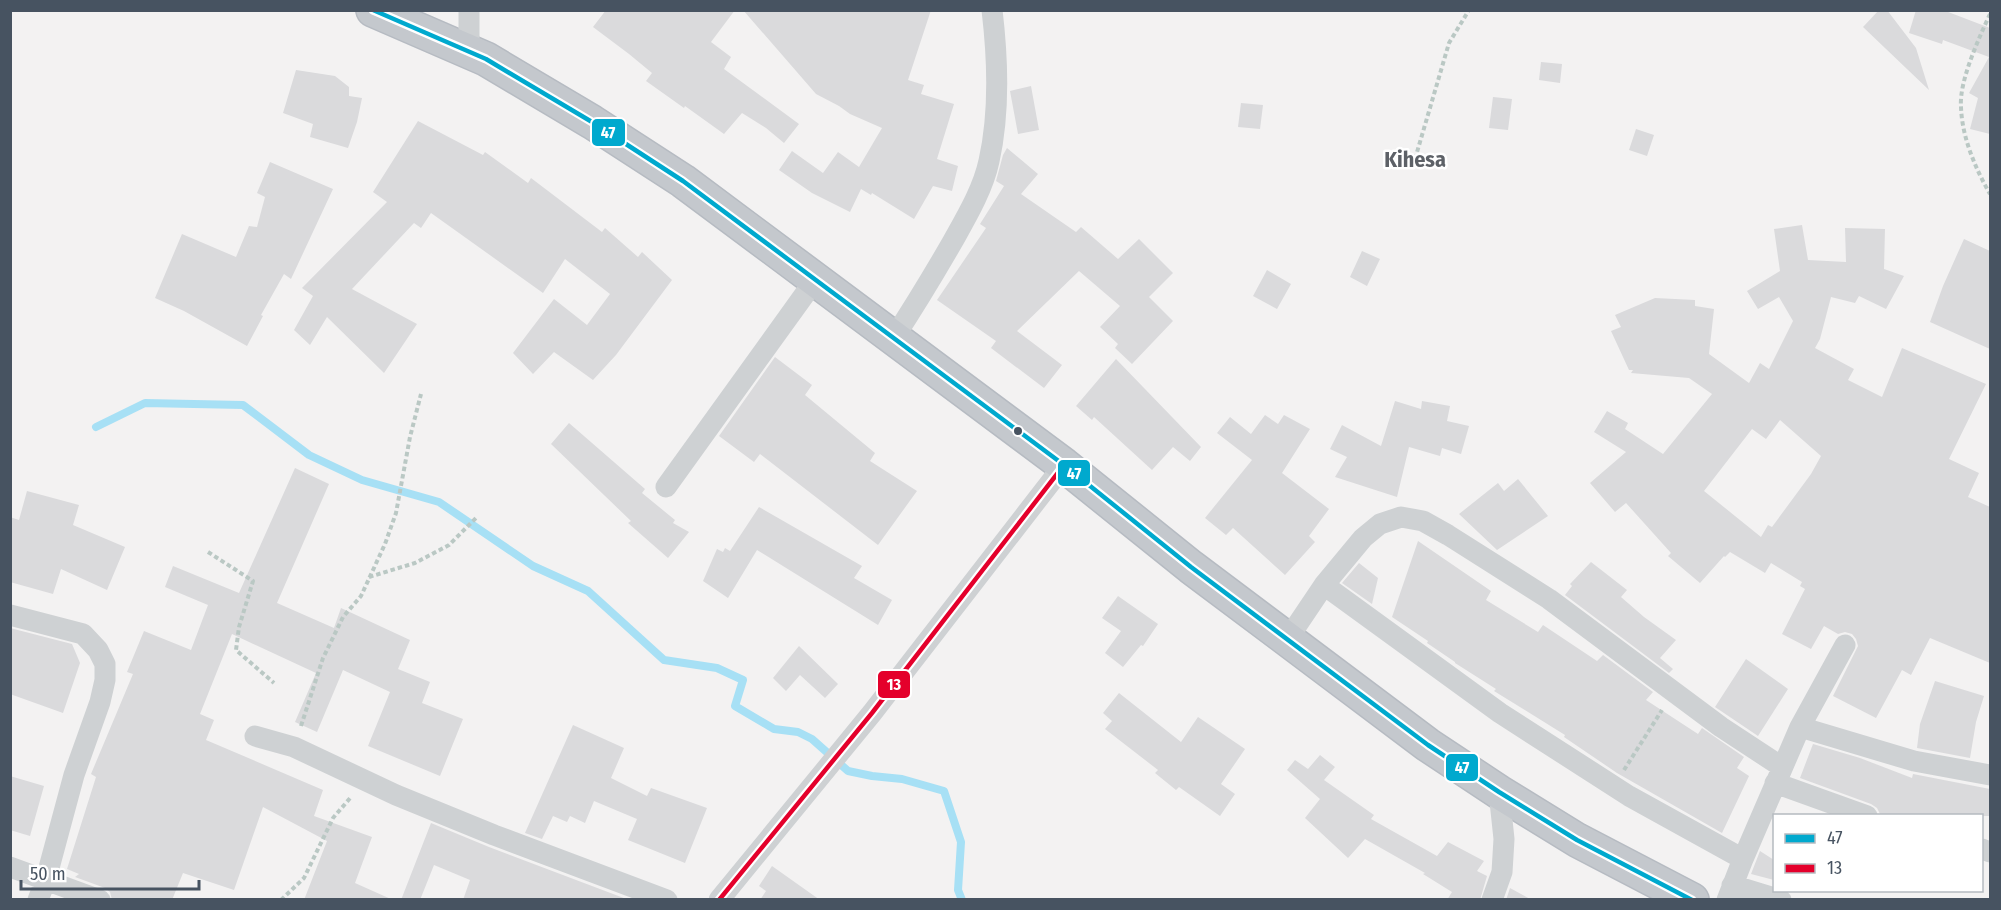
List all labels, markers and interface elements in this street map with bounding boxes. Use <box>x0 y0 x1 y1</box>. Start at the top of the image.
line badge: 47 <box>591 118 626 147</box>
text: 47 <box>601 123 616 142</box>
district label: Kihesa <box>1384 146 1446 173</box>
unlabelled marker <box>1012 425 1024 437</box>
line badge: 47 <box>1057 459 1091 487</box>
text: 47 <box>1067 464 1082 483</box>
line badge: 13 <box>877 670 911 699</box>
text: 13 <box>887 675 902 694</box>
line badge: 47 <box>1445 753 1479 782</box>
text: 47 <box>1455 758 1470 777</box>
legend <box>1773 814 1983 892</box>
text: 47 <box>1827 827 1843 849</box>
scale bar <box>21 853 200 891</box>
text: 13 <box>1827 857 1842 879</box>
text: 50 m <box>30 863 66 885</box>

